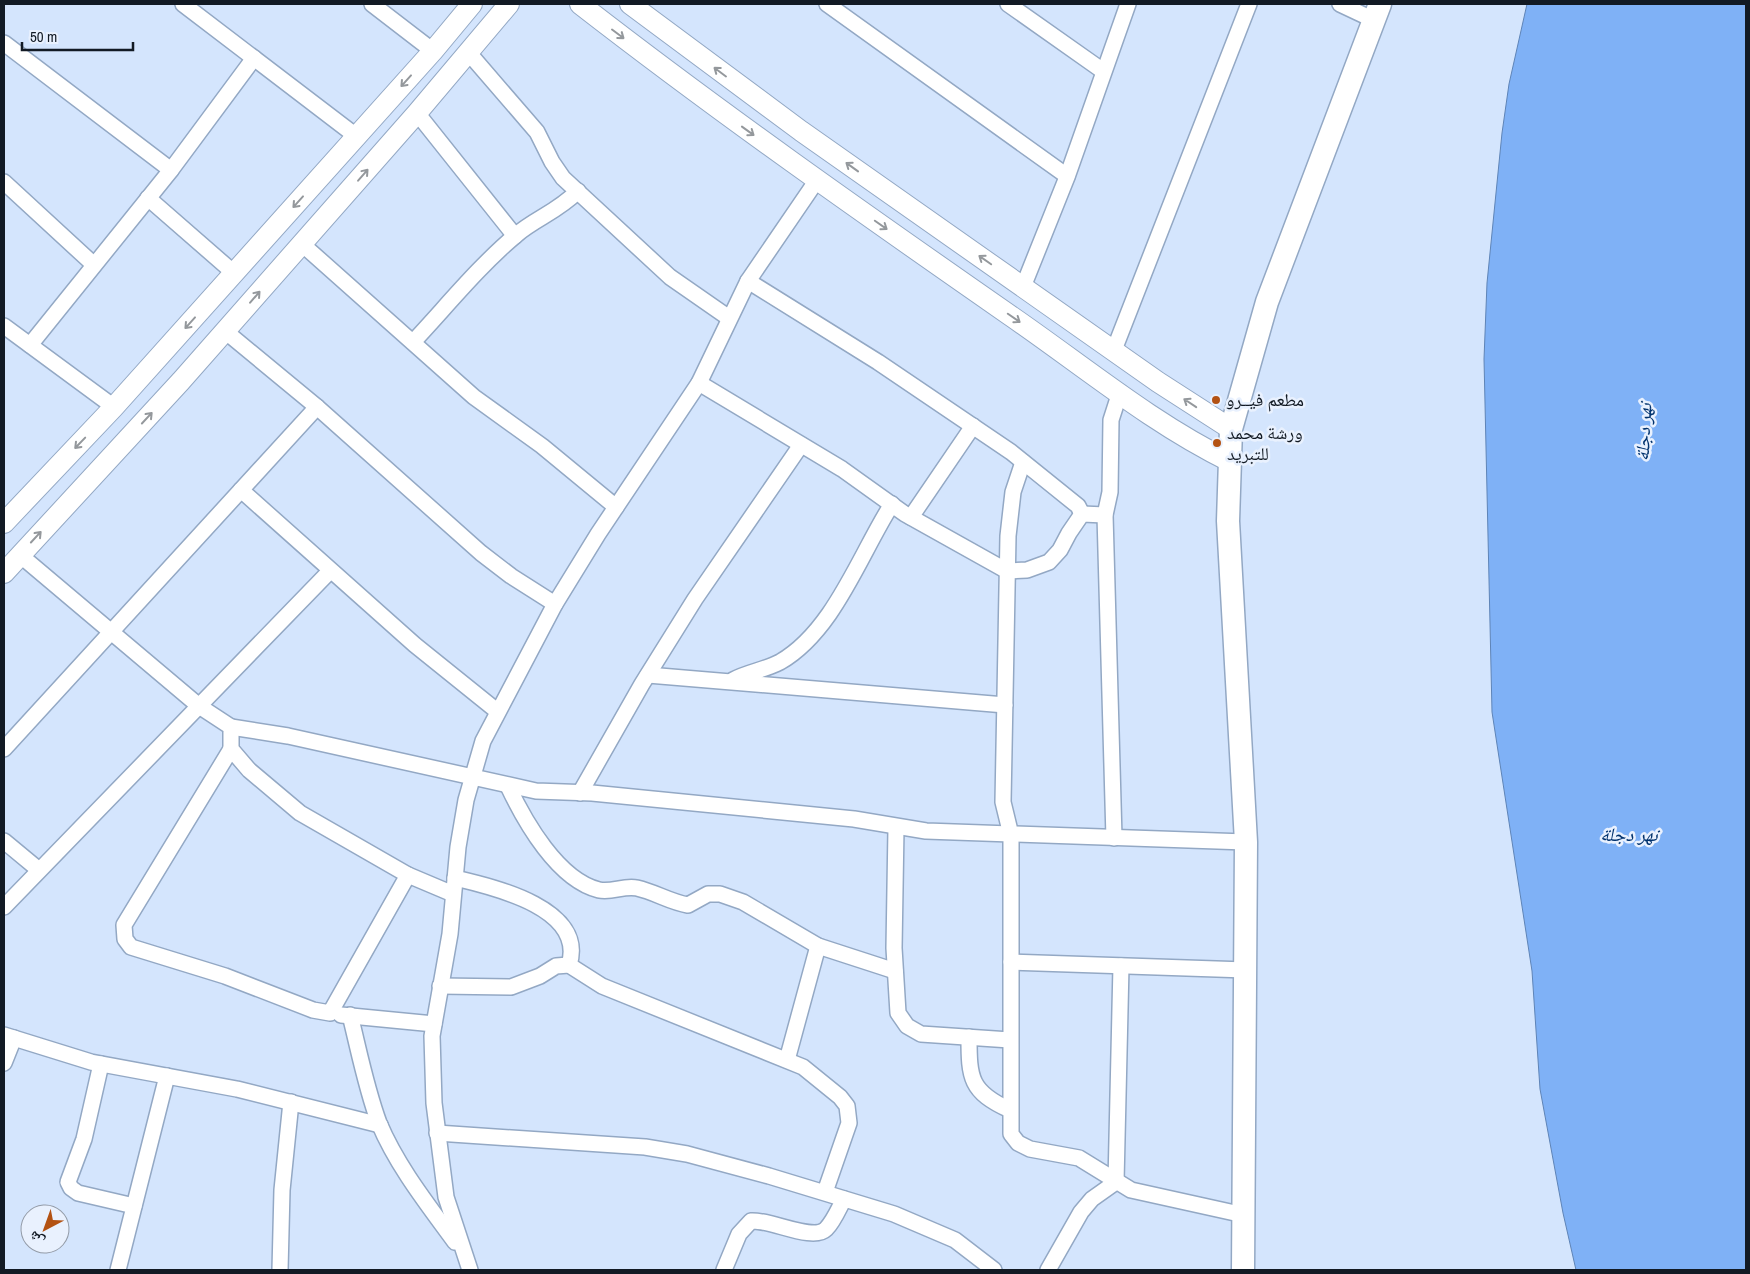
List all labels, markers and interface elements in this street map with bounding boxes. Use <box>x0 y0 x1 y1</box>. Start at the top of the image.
scale bar <box>22 20 134 52</box>
text: 50 m <box>30 26 57 47</box>
one-way arrow <box>611 28 624 39</box>
one-way arrow <box>713 67 727 77</box>
one-way arrow <box>400 74 412 87</box>
one-way arrow <box>741 126 755 136</box>
one-way arrow <box>845 162 859 172</box>
one-way arrow <box>357 168 368 181</box>
one-way arrow <box>293 195 304 208</box>
one-way arrow <box>874 220 888 230</box>
one-way arrow <box>978 255 992 265</box>
one-way arrow <box>249 290 261 303</box>
one-way arrow <box>1007 313 1021 323</box>
one-way arrow <box>184 317 195 330</box>
place label: مطعم فيــرو <box>1226 387 1304 412</box>
marker: مطعم فيــرو <box>1210 394 1222 406</box>
one-way arrow <box>1183 398 1197 408</box>
water label: نهر دجلة <box>1629 400 1658 461</box>
one-way arrow <box>141 411 153 424</box>
place label: ورشة محمد للتبريد <box>1227 420 1303 466</box>
one-way arrow <box>74 437 86 449</box>
marker: ورشة محمد للتبريد <box>1211 437 1223 449</box>
one-way arrow <box>30 531 42 543</box>
water label: نهر دجلة <box>1600 821 1661 847</box>
north arrow <box>20 1204 70 1254</box>
text: ش <box>25 1227 48 1250</box>

